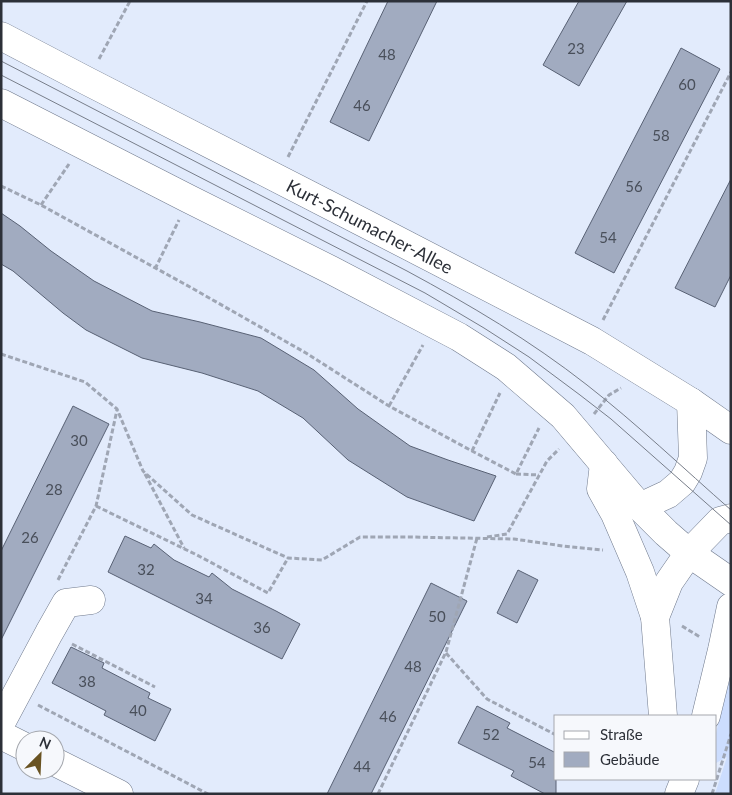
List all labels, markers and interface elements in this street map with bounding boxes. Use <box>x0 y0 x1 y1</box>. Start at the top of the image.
house number: 23 <box>567 39 585 57</box>
house number: 48 <box>378 45 396 63</box>
house number: 60 <box>678 75 696 93</box>
house number: 46 <box>353 96 371 114</box>
house number: 58 <box>652 126 670 144</box>
street label: Kurt-Schumacher-Allee <box>283 174 457 278</box>
house number: 56 <box>625 177 643 195</box>
house number: 54 <box>599 228 617 246</box>
house number: 30 <box>70 431 88 449</box>
house number: 28 <box>45 480 63 498</box>
house number: 26 <box>21 528 39 546</box>
house number: 32 <box>137 560 155 578</box>
house number: 34 <box>195 589 213 607</box>
house number: 50 <box>428 607 446 625</box>
house number: 36 <box>253 618 271 636</box>
house number: 48 <box>404 657 422 675</box>
house number: 38 <box>78 672 96 690</box>
house number: 40 <box>129 701 147 719</box>
house number: 46 <box>379 707 397 725</box>
legend <box>554 715 717 780</box>
house number: 52 <box>482 725 500 743</box>
text: Straße <box>600 725 643 743</box>
north arrow <box>15 730 65 780</box>
text: N <box>37 733 54 753</box>
text: Gebäude <box>600 750 659 768</box>
house number: 54 <box>528 753 546 771</box>
house number: 44 <box>353 757 371 775</box>

